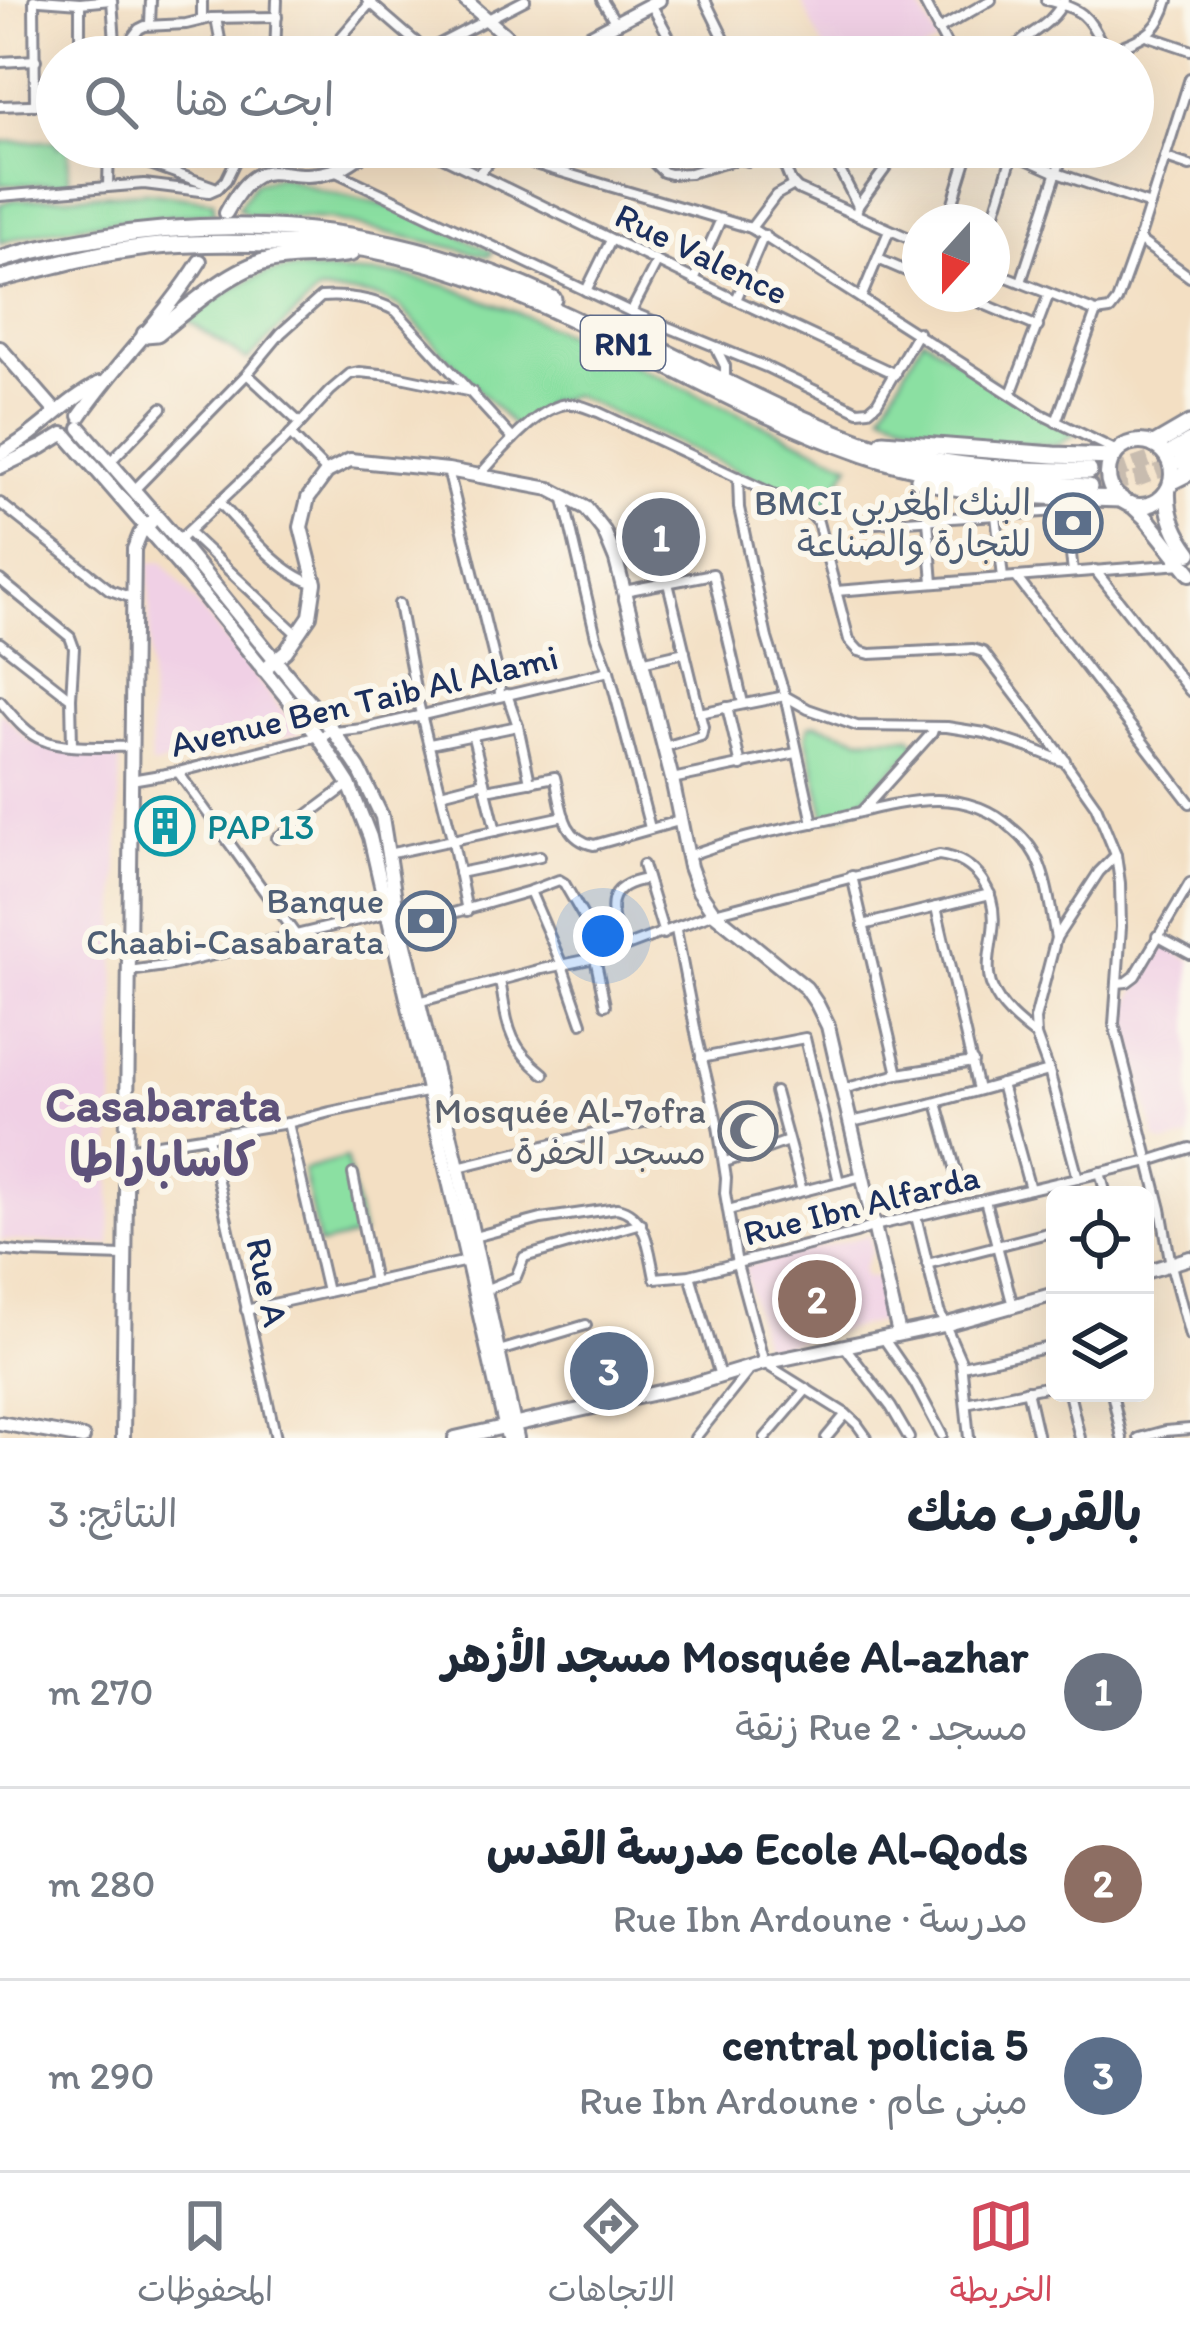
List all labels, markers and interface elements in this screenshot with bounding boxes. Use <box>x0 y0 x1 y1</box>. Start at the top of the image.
search box <box>36 36 1154 168</box>
icon: search <box>78 69 144 135</box>
text: ابحث هنا <box>174 72 335 126</box>
street label: Rue Valence <box>608 193 795 314</box>
north arrow <box>902 204 1010 312</box>
road number: RN1 <box>581 316 665 370</box>
place label: BMCI البنك المغربي للتجارة والصناعة <box>754 481 1031 566</box>
pin: 1 <box>622 492 700 582</box>
bank icon: BMCI البنك المغربي للتجارة والصناعة <box>1042 492 1104 554</box>
street label: Avenue Ben Taib Al Alami <box>166 635 562 766</box>
building icon: PAP 13 <box>134 795 196 857</box>
place label: PAP 13 <box>207 805 314 848</box>
place label: Banque Chaabi-Casabarata <box>86 879 384 963</box>
bank icon: Banque Chaabi-Casabarata <box>395 890 457 952</box>
your location <box>573 906 633 966</box>
district label: Casabarata كاساباراطا <box>45 1075 281 1189</box>
place label: Mosquée Al-7ofra مسجد الحفرة <box>434 1089 706 1173</box>
mosque icon: Mosquée Al-7ofra مسجد الحفرة <box>717 1100 779 1162</box>
street label: Rue Ibn Alfarda <box>739 1154 984 1255</box>
map controls <box>1046 1186 1154 1402</box>
button: locate <box>1046 1186 1154 1294</box>
street label: Rue A <box>237 1234 298 1331</box>
pin: 2 <box>778 1254 856 1344</box>
button: layers <box>1046 1294 1154 1402</box>
pin: 3 <box>570 1326 648 1416</box>
text: بالقرب منك <box>907 1482 1142 1543</box>
text: النتائج: 3 <box>48 1490 178 1537</box>
text: Mosquée Al-azhar مسجد الأزهر <box>442 1629 1028 1683</box>
text: 270 m <box>48 1668 153 1715</box>
text: 1 <box>1094 1668 1112 1715</box>
text: مسجد · Rue 2 زنقة <box>735 1703 1028 1750</box>
text: Ecole Al-Qods مدرسة القدس <box>486 1821 1028 1875</box>
text: 280 m <box>48 1860 156 1907</box>
text: 2 <box>1093 1860 1113 1907</box>
text: مدرسة · Rue Ibn Ardoune <box>613 1895 1028 1942</box>
text: central policia 5 <box>722 2017 1028 2071</box>
text: 290 m <box>48 2052 155 2099</box>
text: 3 <box>1092 2052 1114 2099</box>
text: مبنى عام · Rue Ibn Ardoune <box>579 2077 1028 2124</box>
tab: المحفوظات <box>137 2193 273 2319</box>
tab: الاتجاهات <box>548 2193 675 2319</box>
tab: الخريطة <box>950 2193 1053 2319</box>

